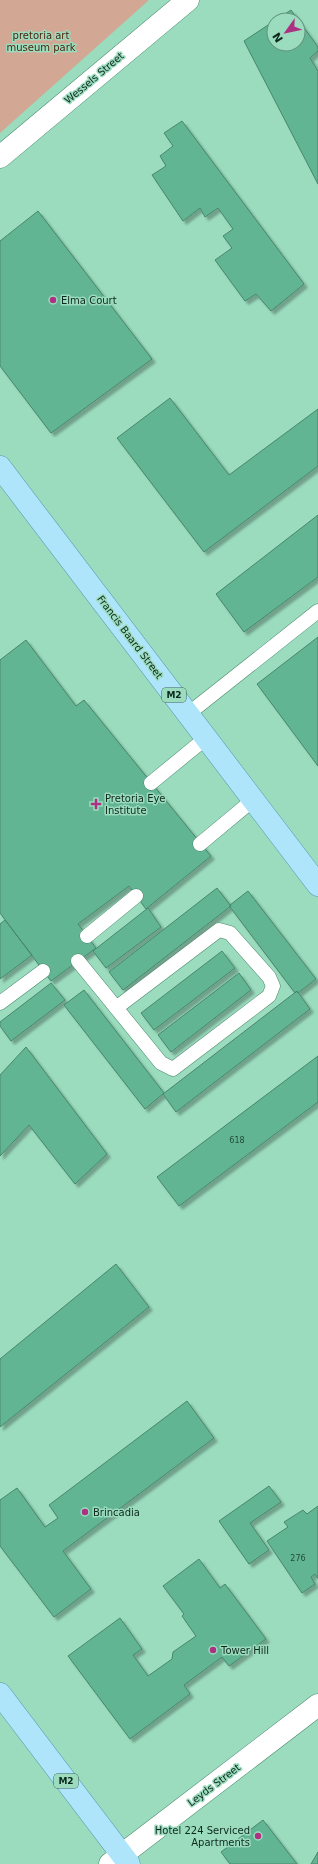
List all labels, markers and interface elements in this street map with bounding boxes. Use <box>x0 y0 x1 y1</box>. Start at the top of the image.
north arrow <box>266 12 306 52</box>
park label: pretoria art museum park <box>6 30 76 53</box>
text: N <box>270 30 286 45</box>
street label: Wessels Street <box>62 50 126 106</box>
marker: Elma Court <box>48 295 58 305</box>
place label: Elma Court <box>61 295 117 306</box>
street label: Francis Baard Street <box>95 593 165 681</box>
road number: M2 <box>162 688 186 702</box>
place label: Pretoria Eye Institute <box>105 793 166 816</box>
marker: Pretoria Eye Institute <box>90 798 102 810</box>
house number: 618 <box>229 1136 245 1145</box>
marker: Brincadia <box>80 1507 90 1517</box>
place label: Brincadia <box>93 1507 140 1518</box>
house number: 276 <box>290 1554 306 1563</box>
marker: Tower Hill <box>208 1645 218 1655</box>
place label: Tower Hill <box>220 1645 269 1656</box>
street label: Leyds Street <box>186 1762 242 1808</box>
road number: M2 <box>54 1774 78 1788</box>
place label: Hotel 224 Serviced Apartments <box>155 1825 250 1848</box>
marker: Hotel 224 Serviced Apartments <box>253 1831 263 1841</box>

